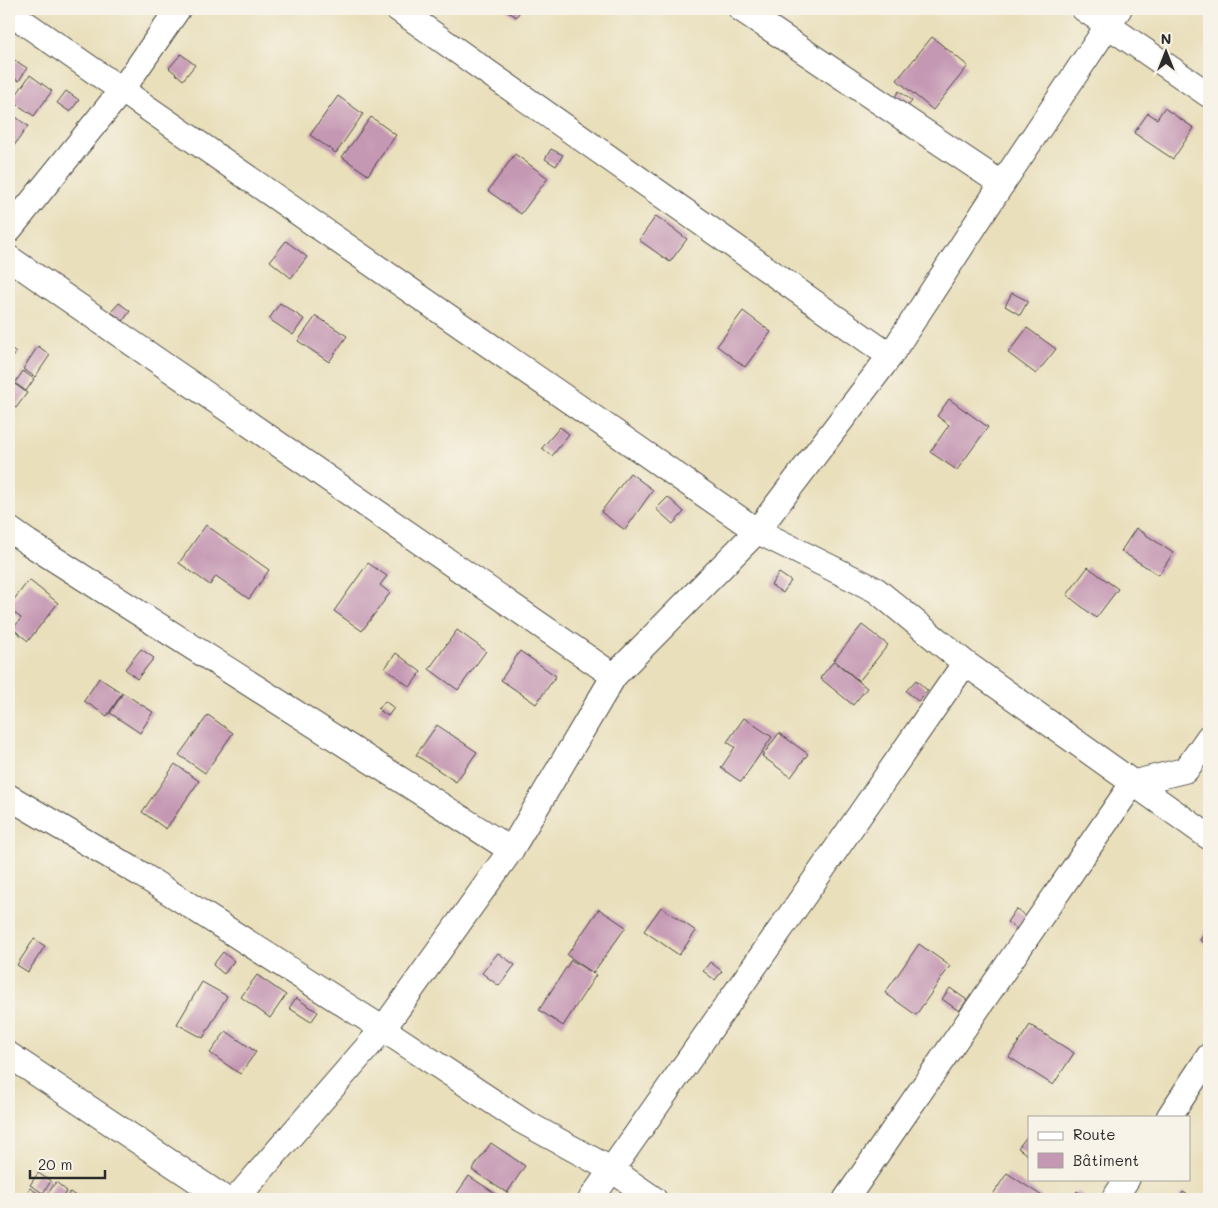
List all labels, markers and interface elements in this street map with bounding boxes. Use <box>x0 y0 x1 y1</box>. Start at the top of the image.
north arrow <box>1140 28 1190 78</box>
text: N <box>1161 29 1171 48</box>
legend <box>1028 1116 1190 1180</box>
text: Route <box>1073 1124 1116 1144</box>
scale bar <box>30 1148 105 1180</box>
text: Bâtiment <box>1073 1150 1139 1170</box>
text: 20 m <box>38 1154 72 1174</box>

